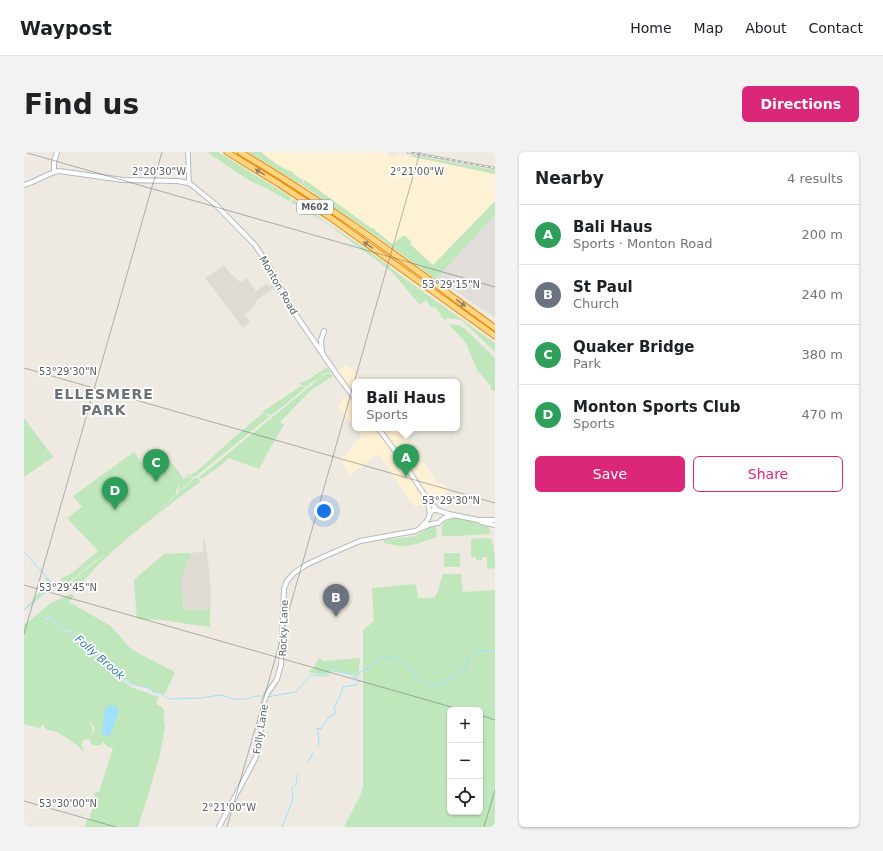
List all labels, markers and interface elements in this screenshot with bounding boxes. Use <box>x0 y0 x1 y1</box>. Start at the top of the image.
text: Waypost <box>20 17 112 39</box>
text: Home <box>630 20 672 36</box>
text: Map <box>694 20 723 36</box>
text: About <box>745 20 787 36</box>
text: Contact <box>809 20 863 36</box>
button: Directions <box>742 86 859 122</box>
text: Find us <box>24 88 139 121</box>
text: 2°20'30"W <box>132 166 186 177</box>
text: 2°21'00"W <box>390 166 444 177</box>
text: Nearby <box>535 168 604 188</box>
one-way arrow <box>255 169 266 176</box>
text: 4 results <box>787 171 843 186</box>
road number: M602 <box>297 200 333 214</box>
text: Bali Haus <box>573 218 652 236</box>
text: A <box>543 227 553 242</box>
text: 200 m <box>801 227 843 242</box>
text: Sports · Monton Road <box>573 236 713 251</box>
one-way arrow <box>363 241 374 249</box>
street label: Monton Road <box>257 254 300 316</box>
text: St Paul <box>573 278 633 296</box>
text: 53°29'15"N <box>422 279 480 290</box>
text: B <box>543 287 553 302</box>
text: 240 m <box>801 287 843 302</box>
text: Church <box>573 296 619 311</box>
one-way arrow <box>456 299 466 307</box>
text: Quaker Bridge <box>573 338 695 356</box>
text: C <box>543 347 553 362</box>
text: 380 m <box>801 347 843 362</box>
text: Park <box>573 356 601 371</box>
text: 53°29'30"N <box>39 366 97 377</box>
popup <box>352 379 460 431</box>
district label: ELLESMERE PARK <box>54 386 154 418</box>
text: Bali Haus <box>366 389 446 407</box>
text: Monton Sports Club <box>573 398 740 416</box>
text: Sports <box>366 407 408 422</box>
text: D <box>543 407 553 422</box>
text: 470 m <box>801 407 843 422</box>
text: Sports <box>573 416 615 431</box>
pin: A <box>393 444 419 477</box>
pin: C <box>143 449 169 482</box>
button: Save <box>535 456 685 492</box>
button: Share <box>693 456 843 492</box>
pin: D <box>102 477 128 510</box>
text: 53°29'30"N <box>422 495 480 506</box>
your location <box>314 501 334 521</box>
text: 53°29'45"N <box>39 582 97 593</box>
pin: B <box>323 584 349 617</box>
street label: Rocky Lane <box>277 599 290 657</box>
water label: Folly Brook <box>72 632 127 683</box>
street label: Folly Lane <box>251 703 270 755</box>
map controls <box>447 707 483 815</box>
button: + <box>447 707 483 743</box>
button: − <box>447 743 483 779</box>
button: locate <box>447 779 483 815</box>
text: 53°30'00"N <box>39 798 97 809</box>
text: 2°21'00"W <box>202 802 256 813</box>

